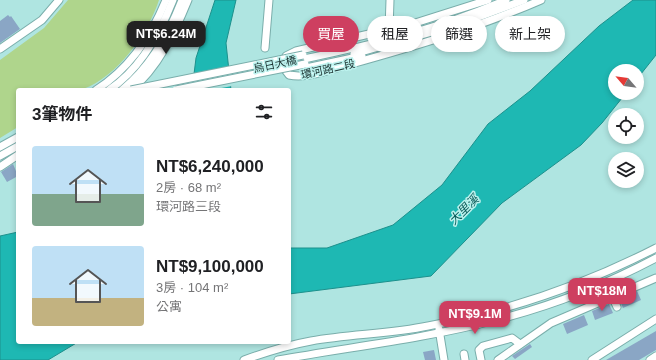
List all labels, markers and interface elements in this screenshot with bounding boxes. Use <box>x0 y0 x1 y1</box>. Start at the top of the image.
chip: 買屋 <box>303 16 359 52</box>
chip: 租屋 <box>367 16 423 52</box>
chip: 篩選 <box>431 16 487 52</box>
chip: 新上架 <box>495 16 565 52</box>
pin: NT$6.24M <box>125 21 207 55</box>
text: NT$6.24M <box>136 26 196 41</box>
street label: 烏日大橋 <box>252 54 298 74</box>
street label: 環河路二段 <box>300 57 356 81</box>
north arrow <box>608 64 644 100</box>
map controls <box>608 64 644 188</box>
icon: filters <box>253 101 275 123</box>
text: 3筆物件 <box>32 105 92 124</box>
button: locate <box>608 108 644 144</box>
button: layers <box>608 152 644 188</box>
text: NT$6,240,000 <box>156 157 264 176</box>
icon: home <box>64 162 112 210</box>
text: 2房 · 68 m² <box>156 180 221 195</box>
water label: 大里溪 <box>446 191 483 228</box>
text: 環河路三段 <box>156 199 221 214</box>
text: NT$9,100,000 <box>156 257 264 276</box>
icon: home <box>64 262 112 310</box>
pin: NT$18M <box>569 278 635 312</box>
text: 3房 · 104 m² <box>156 280 228 295</box>
text: NT$18M <box>577 283 627 298</box>
text: 公寓 <box>156 299 182 314</box>
pin: NT$9.1M <box>438 301 512 335</box>
text: NT$9.1M <box>448 306 502 321</box>

